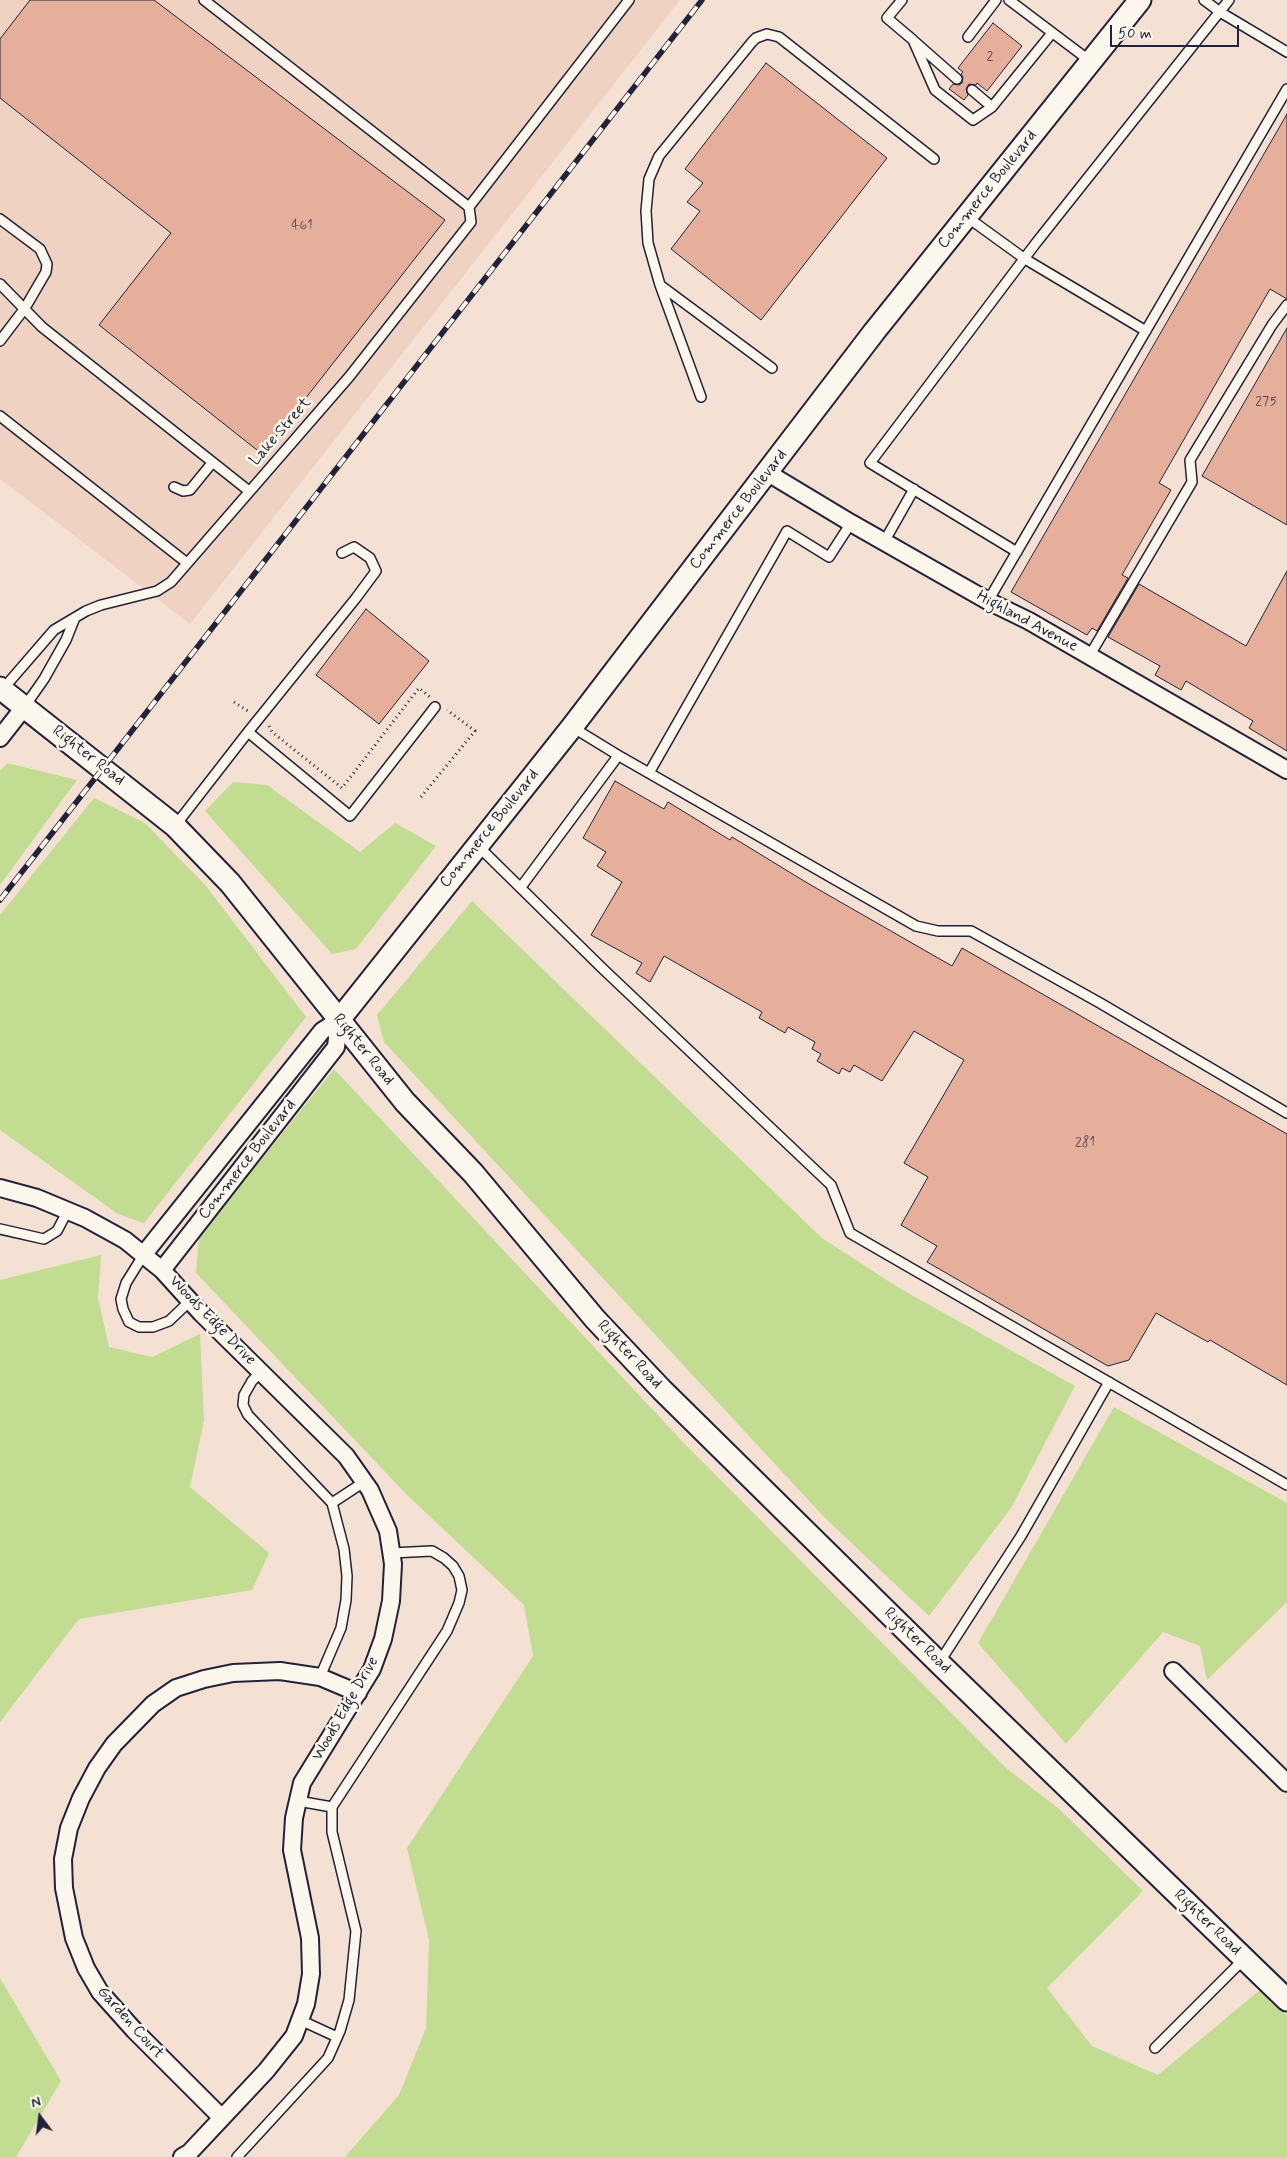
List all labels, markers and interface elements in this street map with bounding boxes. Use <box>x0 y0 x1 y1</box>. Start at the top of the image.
scale bar <box>1112 15 1241 47</box>
text: 50 m <box>1118 24 1152 44</box>
house number: 2 <box>987 49 993 65</box>
street label: Commerce Boulevard <box>934 127 1042 253</box>
house number: 461 <box>291 218 313 234</box>
street label: Lake Street <box>246 394 316 470</box>
house number: 275 <box>1255 394 1277 410</box>
street label: Commerce Boulevard <box>686 446 792 574</box>
street label: Highland Avenue <box>973 587 1081 657</box>
street label: Righter Road <box>48 722 128 790</box>
street label: Commerce Boulevard <box>436 766 544 892</box>
street label: Righter Road <box>328 1010 398 1090</box>
street label: Commerce Boulevard <box>195 1096 301 1224</box>
house number: 281 <box>1075 1135 1095 1151</box>
street label: Woods Edge Drive <box>164 1272 260 1370</box>
street label: Righter Road <box>592 1317 666 1393</box>
street label: Righter Road <box>879 1604 955 1678</box>
street label: Woods Edge Drive <box>308 1654 384 1764</box>
street label: Righter Road <box>1169 1886 1245 1960</box>
street label: Garden Court <box>92 1983 168 2063</box>
north arrow <box>15 2092 65 2142</box>
text: N <box>29 2093 43 2112</box>

